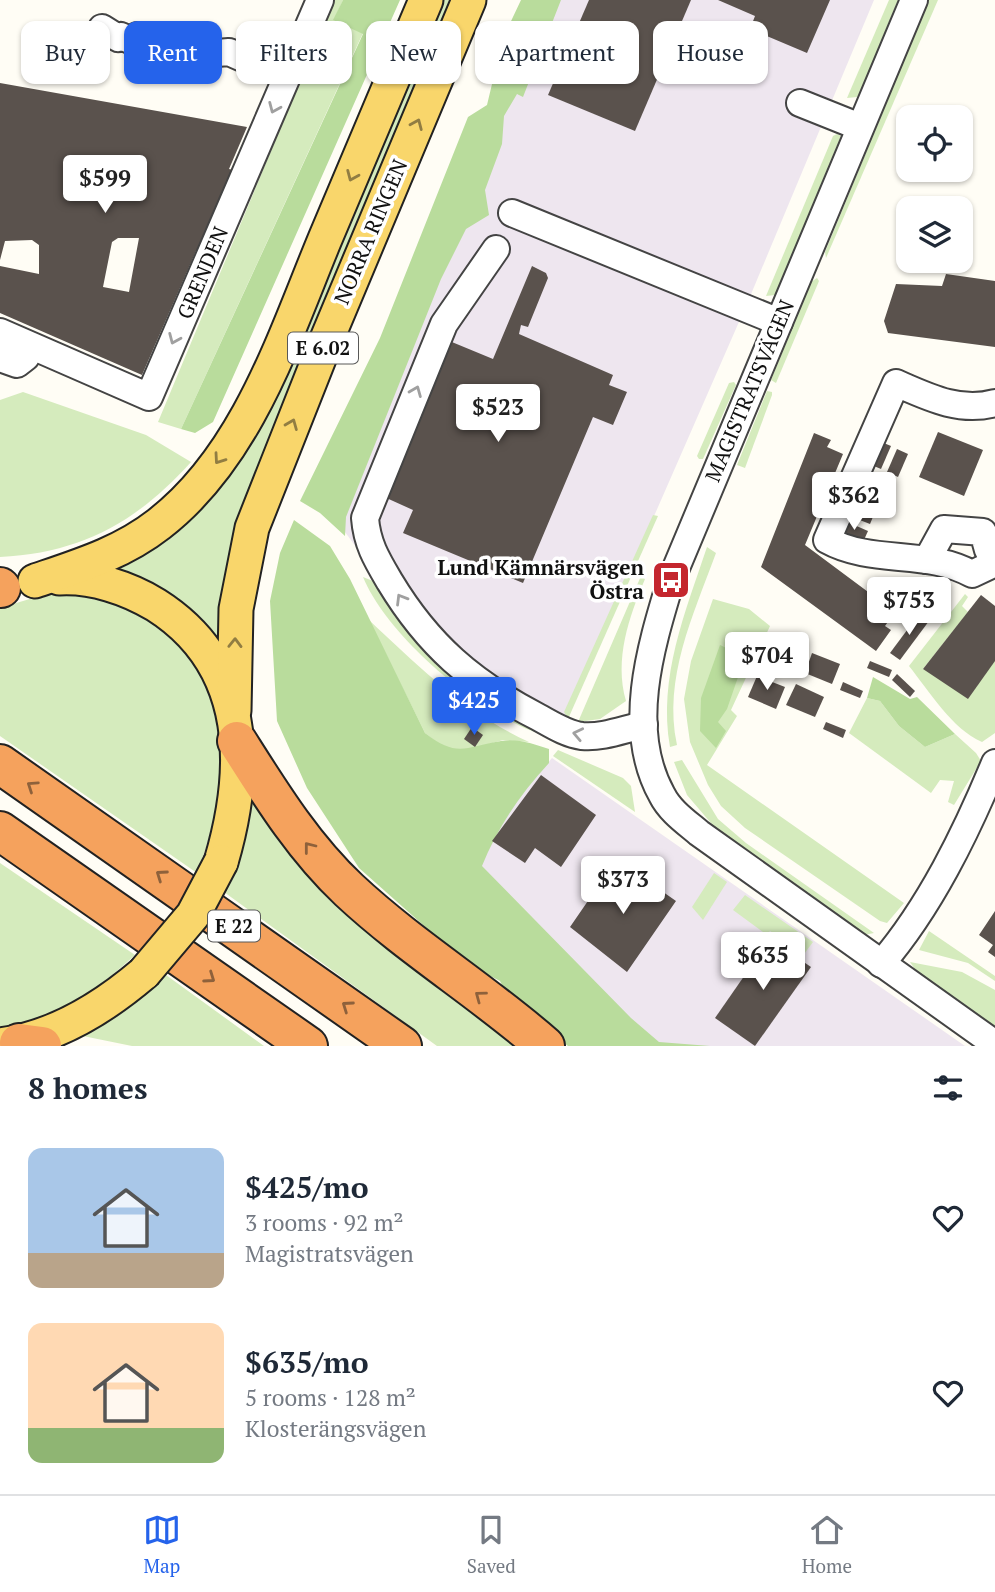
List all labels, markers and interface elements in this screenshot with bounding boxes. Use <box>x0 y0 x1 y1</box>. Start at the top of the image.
chip: Buy <box>21 21 110 84</box>
chip: Rent <box>124 21 222 84</box>
chip: Filters <box>236 21 352 84</box>
chip: New <box>366 21 461 84</box>
chip: Apartment <box>475 21 639 84</box>
chip: House <box>653 21 768 84</box>
one-way arrow <box>268 101 282 113</box>
map controls <box>896 105 973 273</box>
button: locate <box>896 105 973 182</box>
one-way arrow <box>409 118 423 131</box>
street label: NORRA RINGEN <box>327 155 413 308</box>
pin: $599 <box>64 156 146 215</box>
text: $599 <box>79 162 131 193</box>
one-way arrow <box>346 169 360 181</box>
button: layers <box>896 196 973 273</box>
street label: GRENDEN <box>170 222 234 323</box>
street label: MAGISTRATSVÄGEN <box>698 295 800 486</box>
one-way arrow <box>168 332 182 345</box>
road number: E 6.02 <box>288 332 358 364</box>
pin: $523 <box>457 384 539 444</box>
one-way arrow <box>408 386 422 398</box>
text: $523 <box>472 391 524 422</box>
one-way arrow <box>284 419 298 432</box>
one-way arrow <box>215 451 227 464</box>
pin: $362 <box>813 472 895 532</box>
text: $362 <box>828 479 880 510</box>
place label: Lund Kämnärsvägen Östra <box>437 553 644 605</box>
bus stop icon: Lund Kämnärsvägen Östra <box>650 559 692 601</box>
pin: $753 <box>868 578 950 637</box>
text: $753 <box>883 584 935 615</box>
one-way arrow <box>396 594 409 607</box>
pin: $704 <box>726 632 808 692</box>
one-way arrow <box>227 637 243 647</box>
text: $704 <box>741 639 793 670</box>
pin: $425 <box>433 678 515 737</box>
text: $425 <box>448 684 500 715</box>
one-way arrow <box>572 727 584 742</box>
one-way arrow <box>27 782 40 794</box>
one-way arrow <box>305 842 318 854</box>
pin: $373 <box>582 856 664 916</box>
text: $373 <box>597 863 649 894</box>
one-way arrow <box>156 871 169 883</box>
road number: E 22 <box>208 910 260 942</box>
pin: $635 <box>722 932 804 992</box>
text: $635 <box>737 939 789 970</box>
one-way arrow <box>202 970 215 982</box>
one-way arrow <box>476 991 488 1004</box>
one-way arrow <box>342 1002 355 1014</box>
text: 8 homes <box>28 1068 147 1108</box>
icon: filters <box>929 1069 967 1107</box>
text: $425/mo <box>245 1167 369 1207</box>
icon: home <box>84 1176 168 1260</box>
icon: heart <box>929 1199 967 1237</box>
text: 3 rooms · 92 m² <box>245 1207 404 1238</box>
text: Magistratsvägen <box>245 1238 414 1269</box>
text: $635/mo <box>245 1342 369 1382</box>
icon: home <box>84 1351 168 1435</box>
icon: heart <box>929 1374 967 1412</box>
text: 5 rooms · 128 m² <box>245 1382 416 1413</box>
text: Klosterängsvägen <box>245 1413 426 1444</box>
tab: Map <box>143 1511 181 1578</box>
tab: Saved <box>467 1511 516 1578</box>
tab: Home <box>802 1511 852 1578</box>

